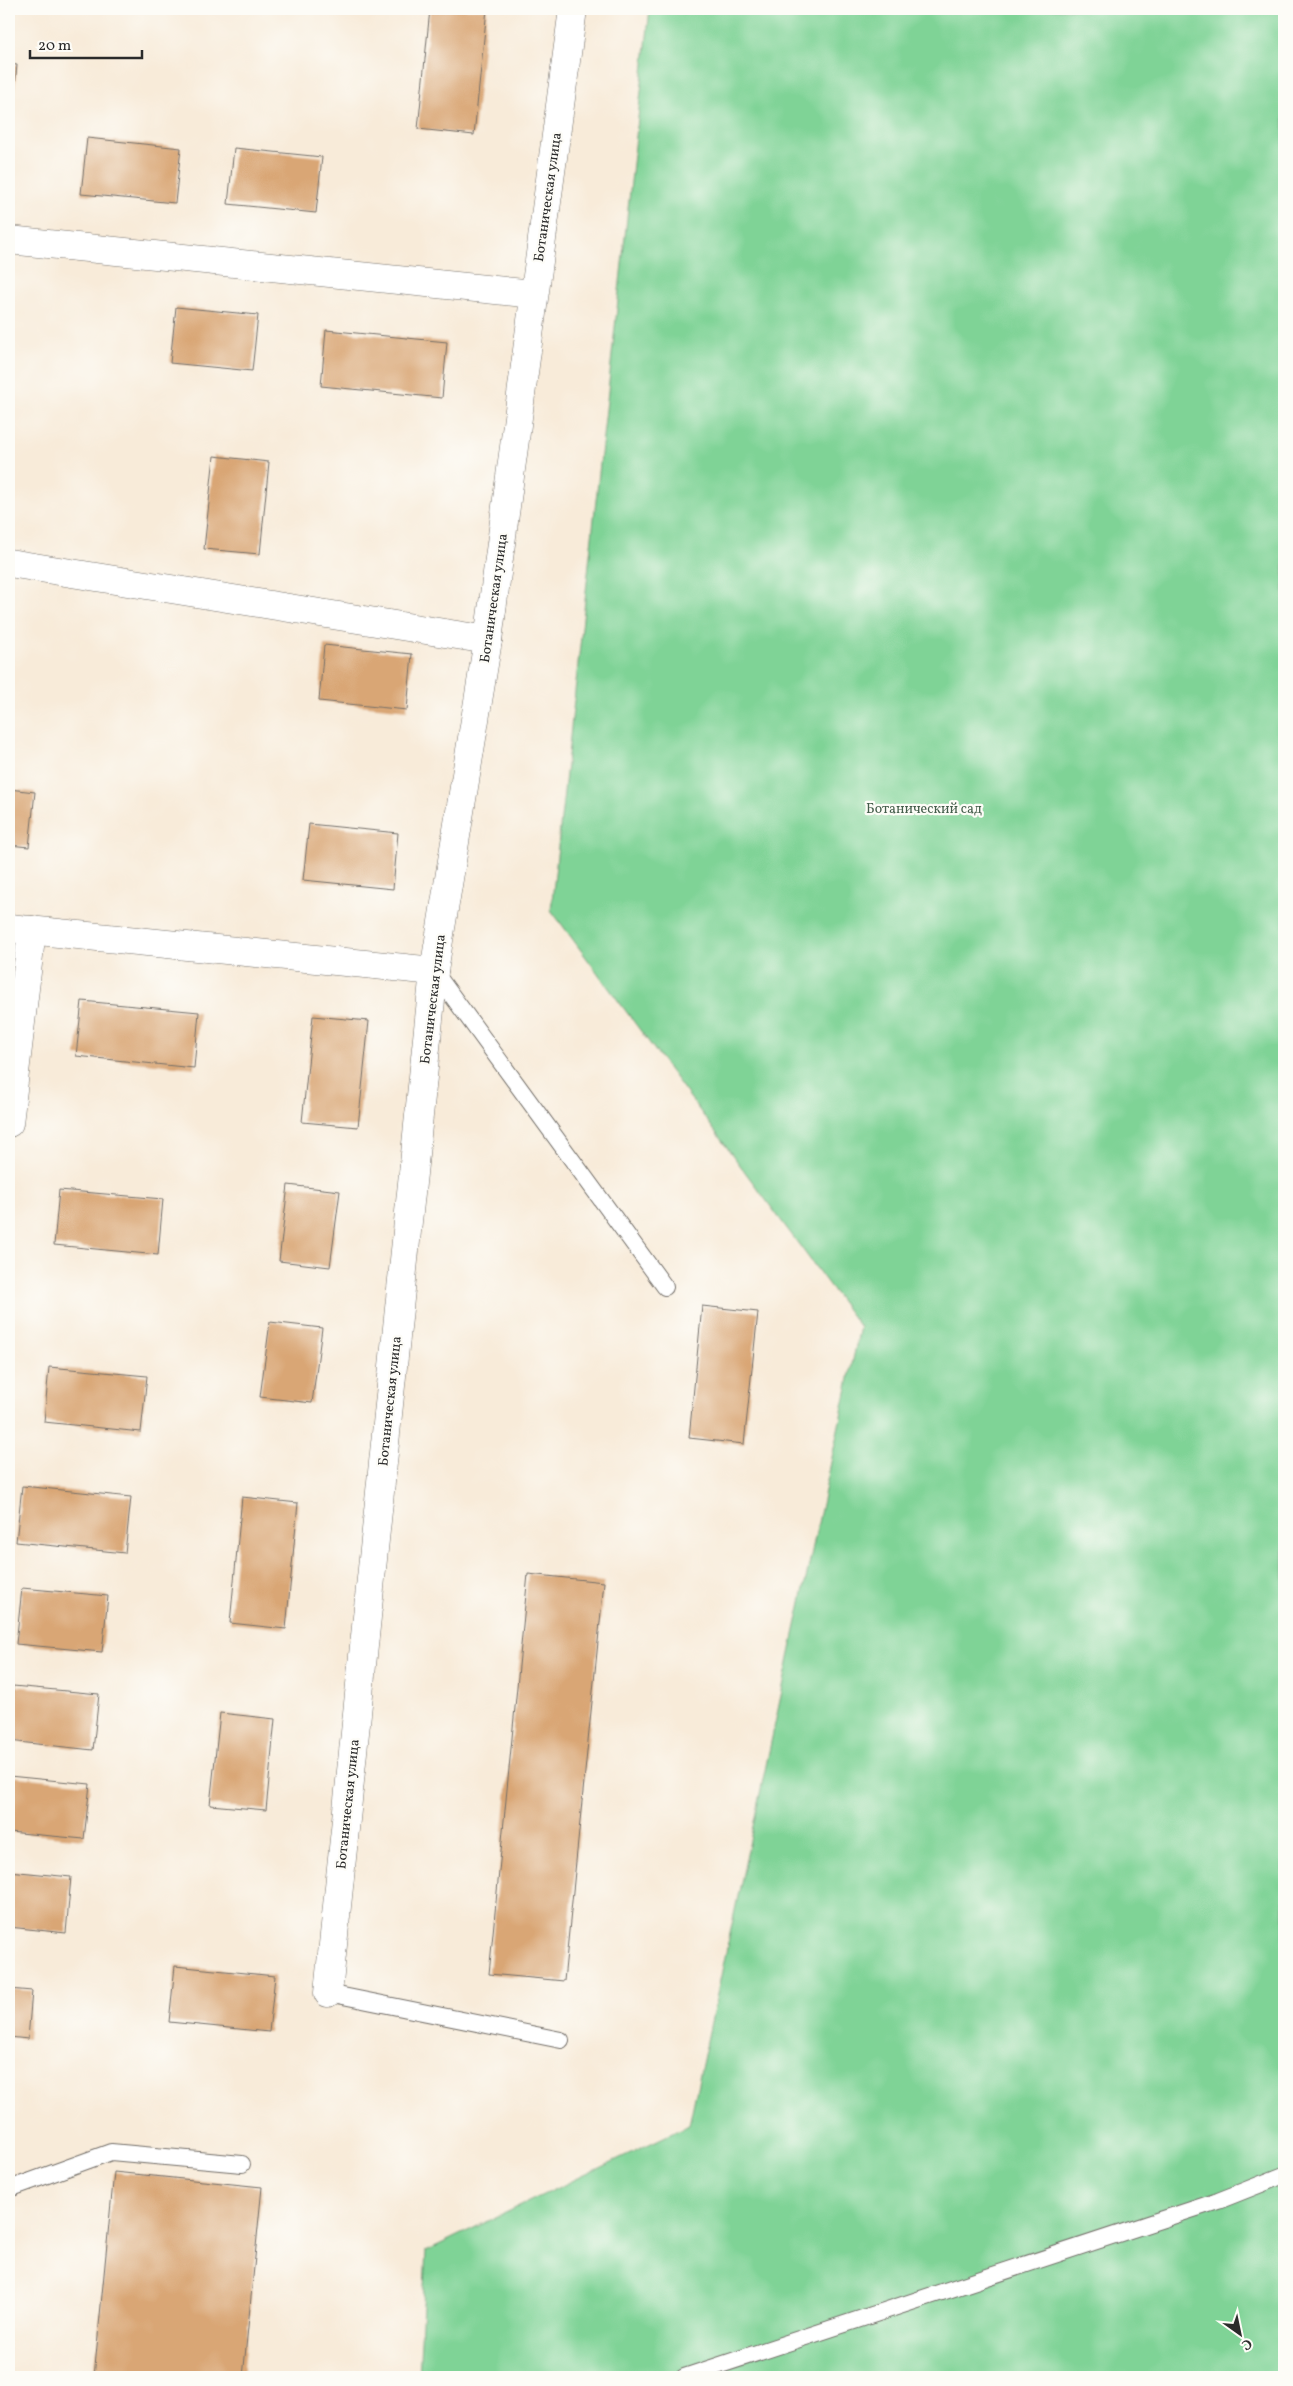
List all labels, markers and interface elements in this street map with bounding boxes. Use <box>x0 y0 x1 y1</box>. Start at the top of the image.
scale bar <box>30 28 142 60</box>
text: 20 m <box>38 36 71 57</box>
street label: Ботаническая улица <box>530 131 567 263</box>
street label: Ботаническая улица <box>476 532 513 664</box>
park label: Ботанический сад <box>866 800 982 819</box>
street label: Ботаническая улица <box>416 933 451 1065</box>
street label: Ботаническая улица <box>374 1335 407 1467</box>
street label: Ботаническая улица <box>332 1738 365 1870</box>
north arrow <box>1216 2308 1266 2358</box>
text: С <box>1237 2333 1255 2354</box>

